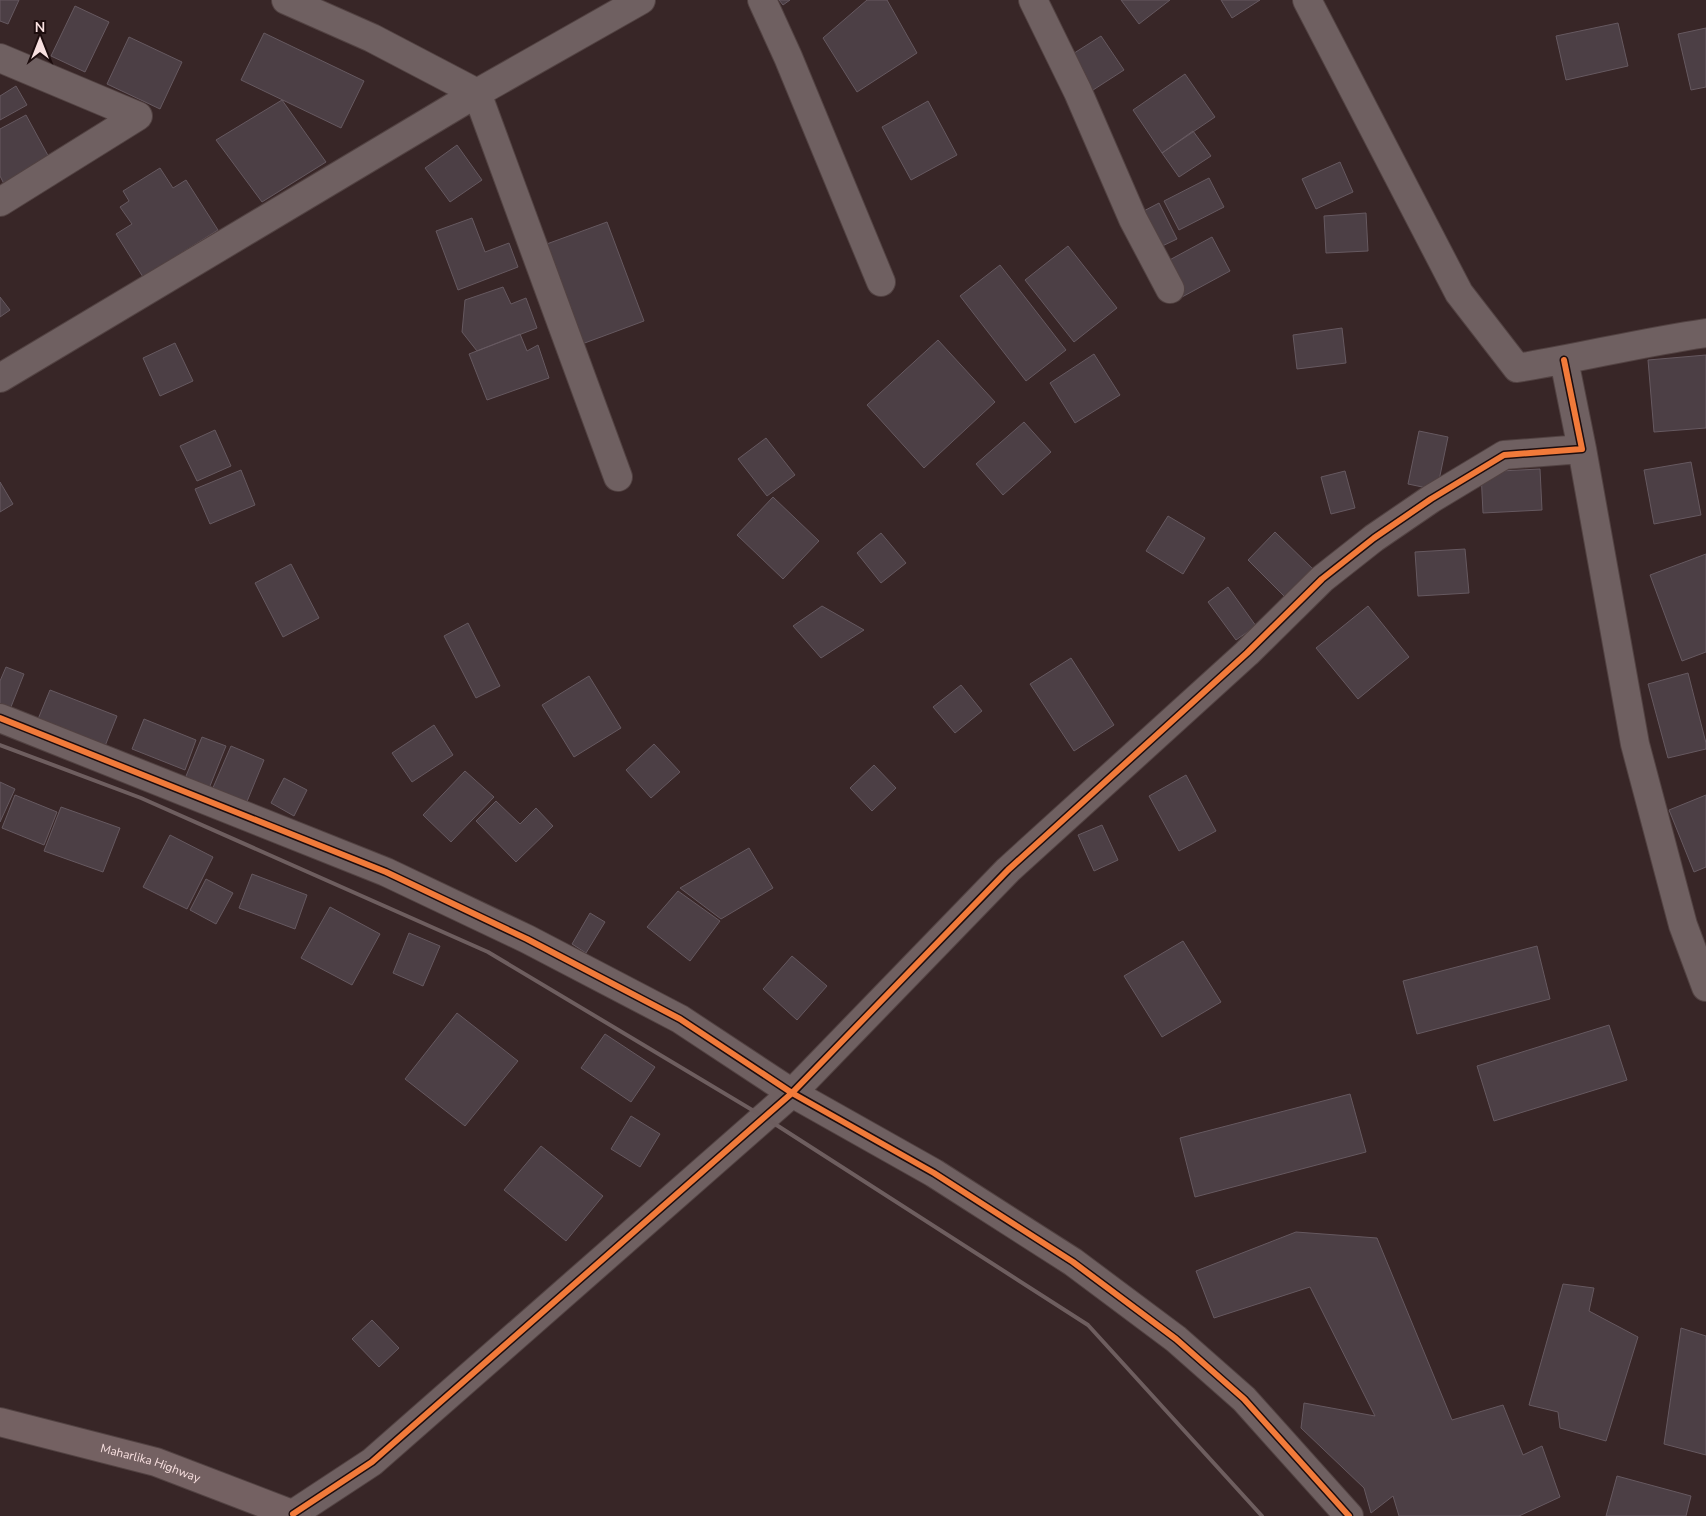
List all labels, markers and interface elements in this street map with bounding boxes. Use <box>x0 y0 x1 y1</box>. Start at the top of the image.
north arrow <box>15 15 65 65</box>
text: N <box>35 18 45 37</box>
street label: Maharlika Highway <box>99 1440 204 1487</box>

